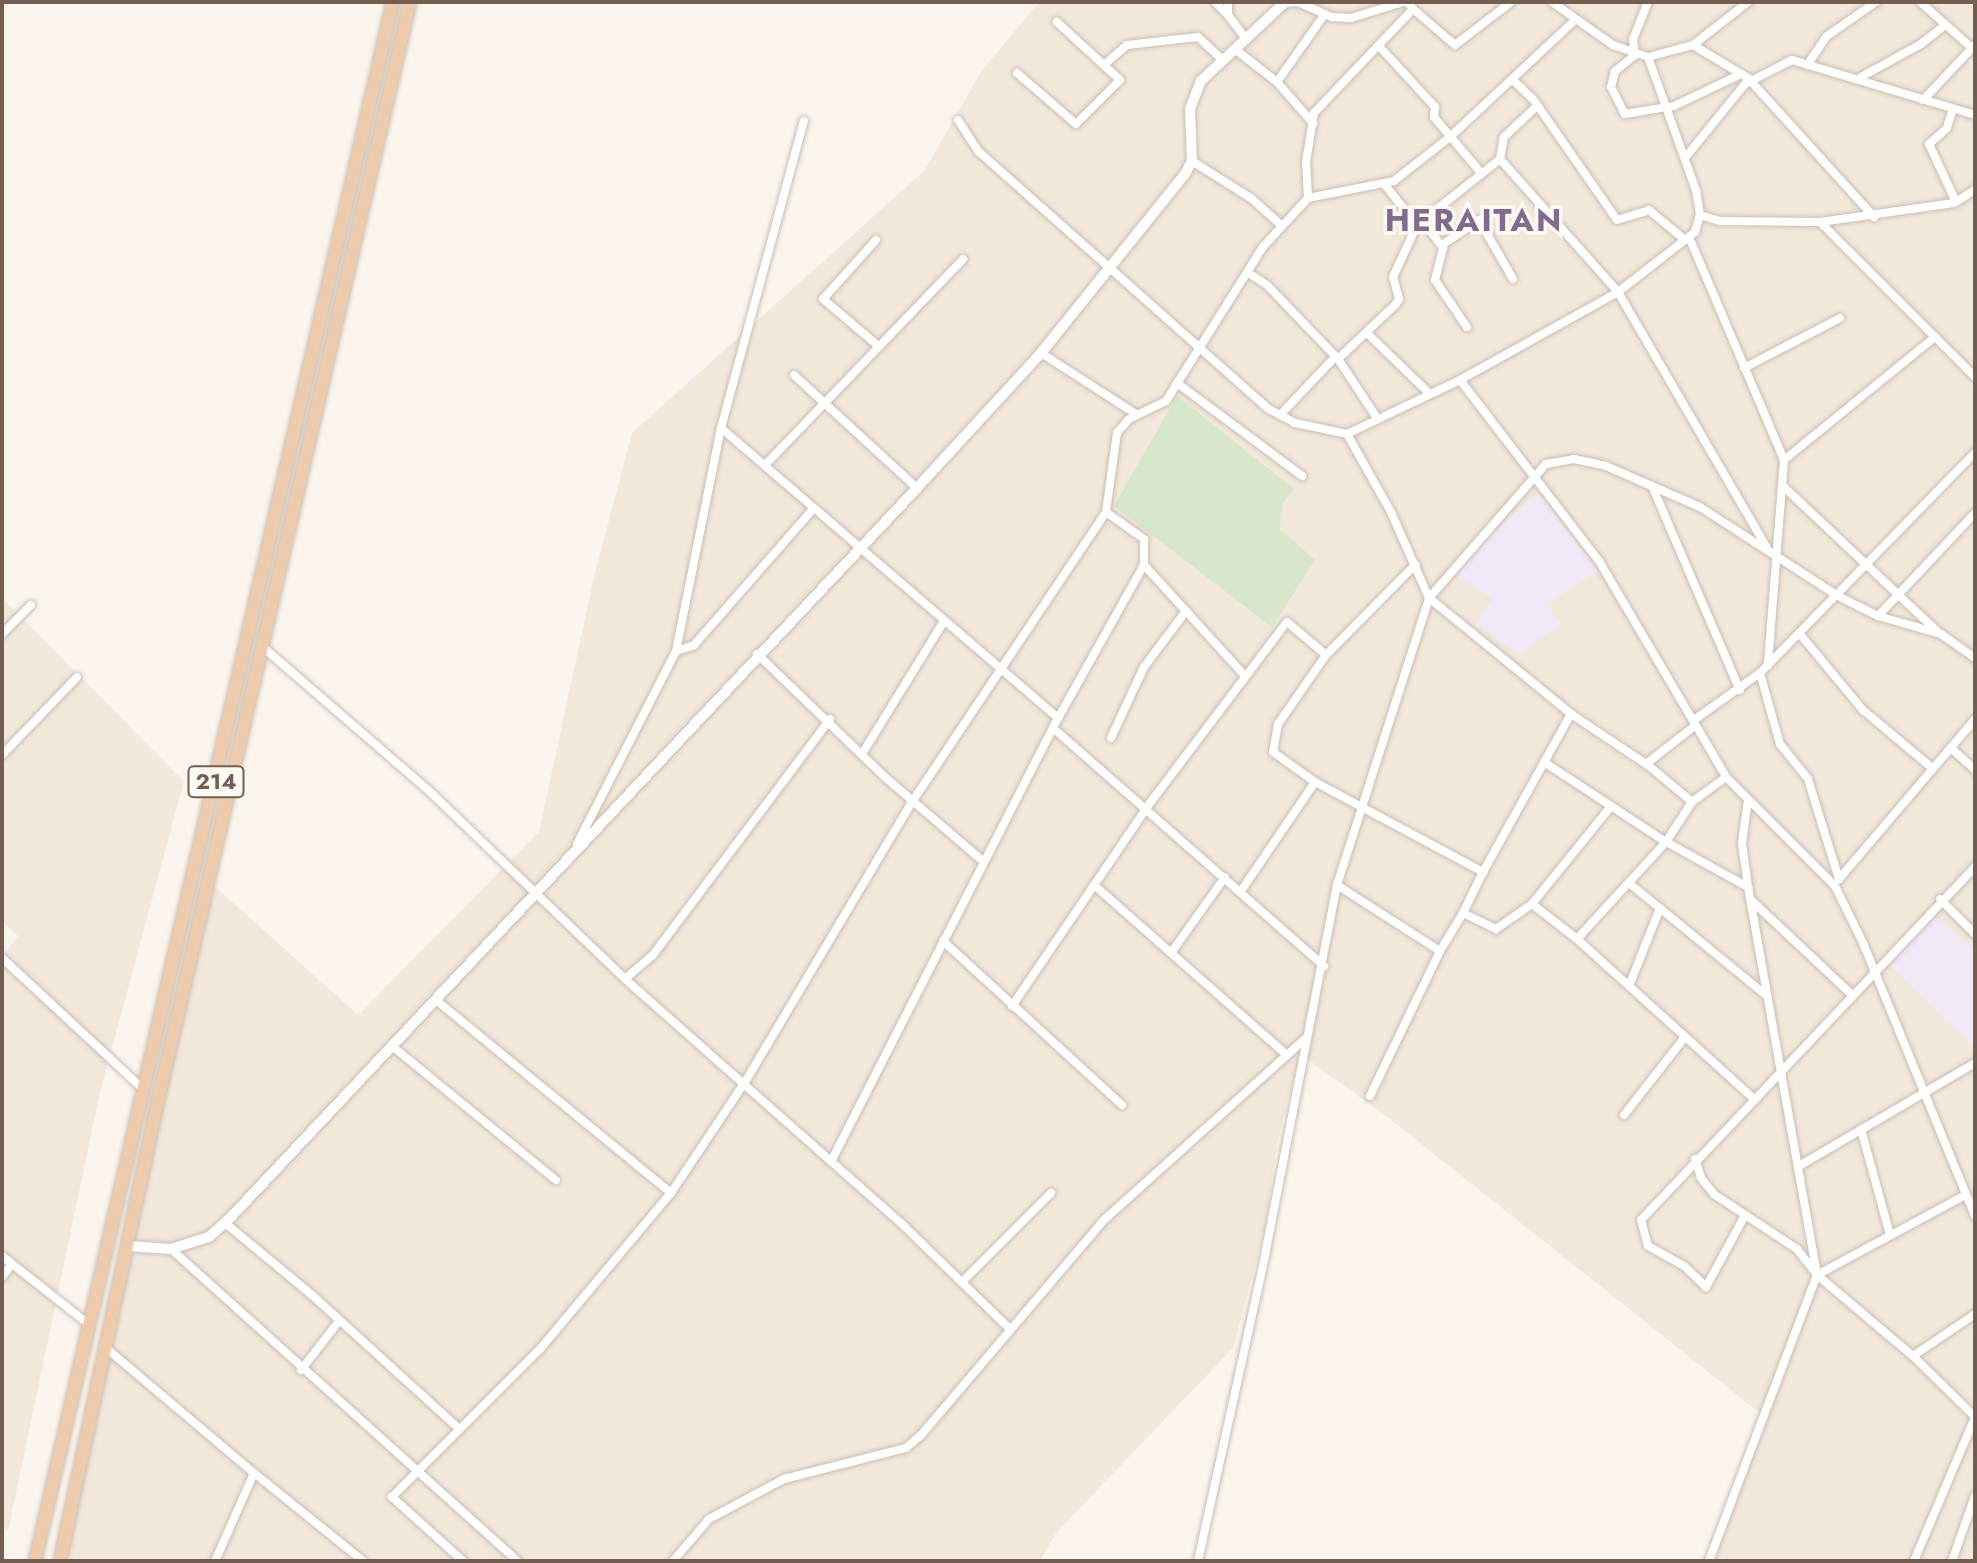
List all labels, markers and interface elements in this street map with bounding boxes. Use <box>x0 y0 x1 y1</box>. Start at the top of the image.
district label: HERAITAN <box>1385 201 1563 239</box>
road number: 214 <box>186 764 246 800</box>

